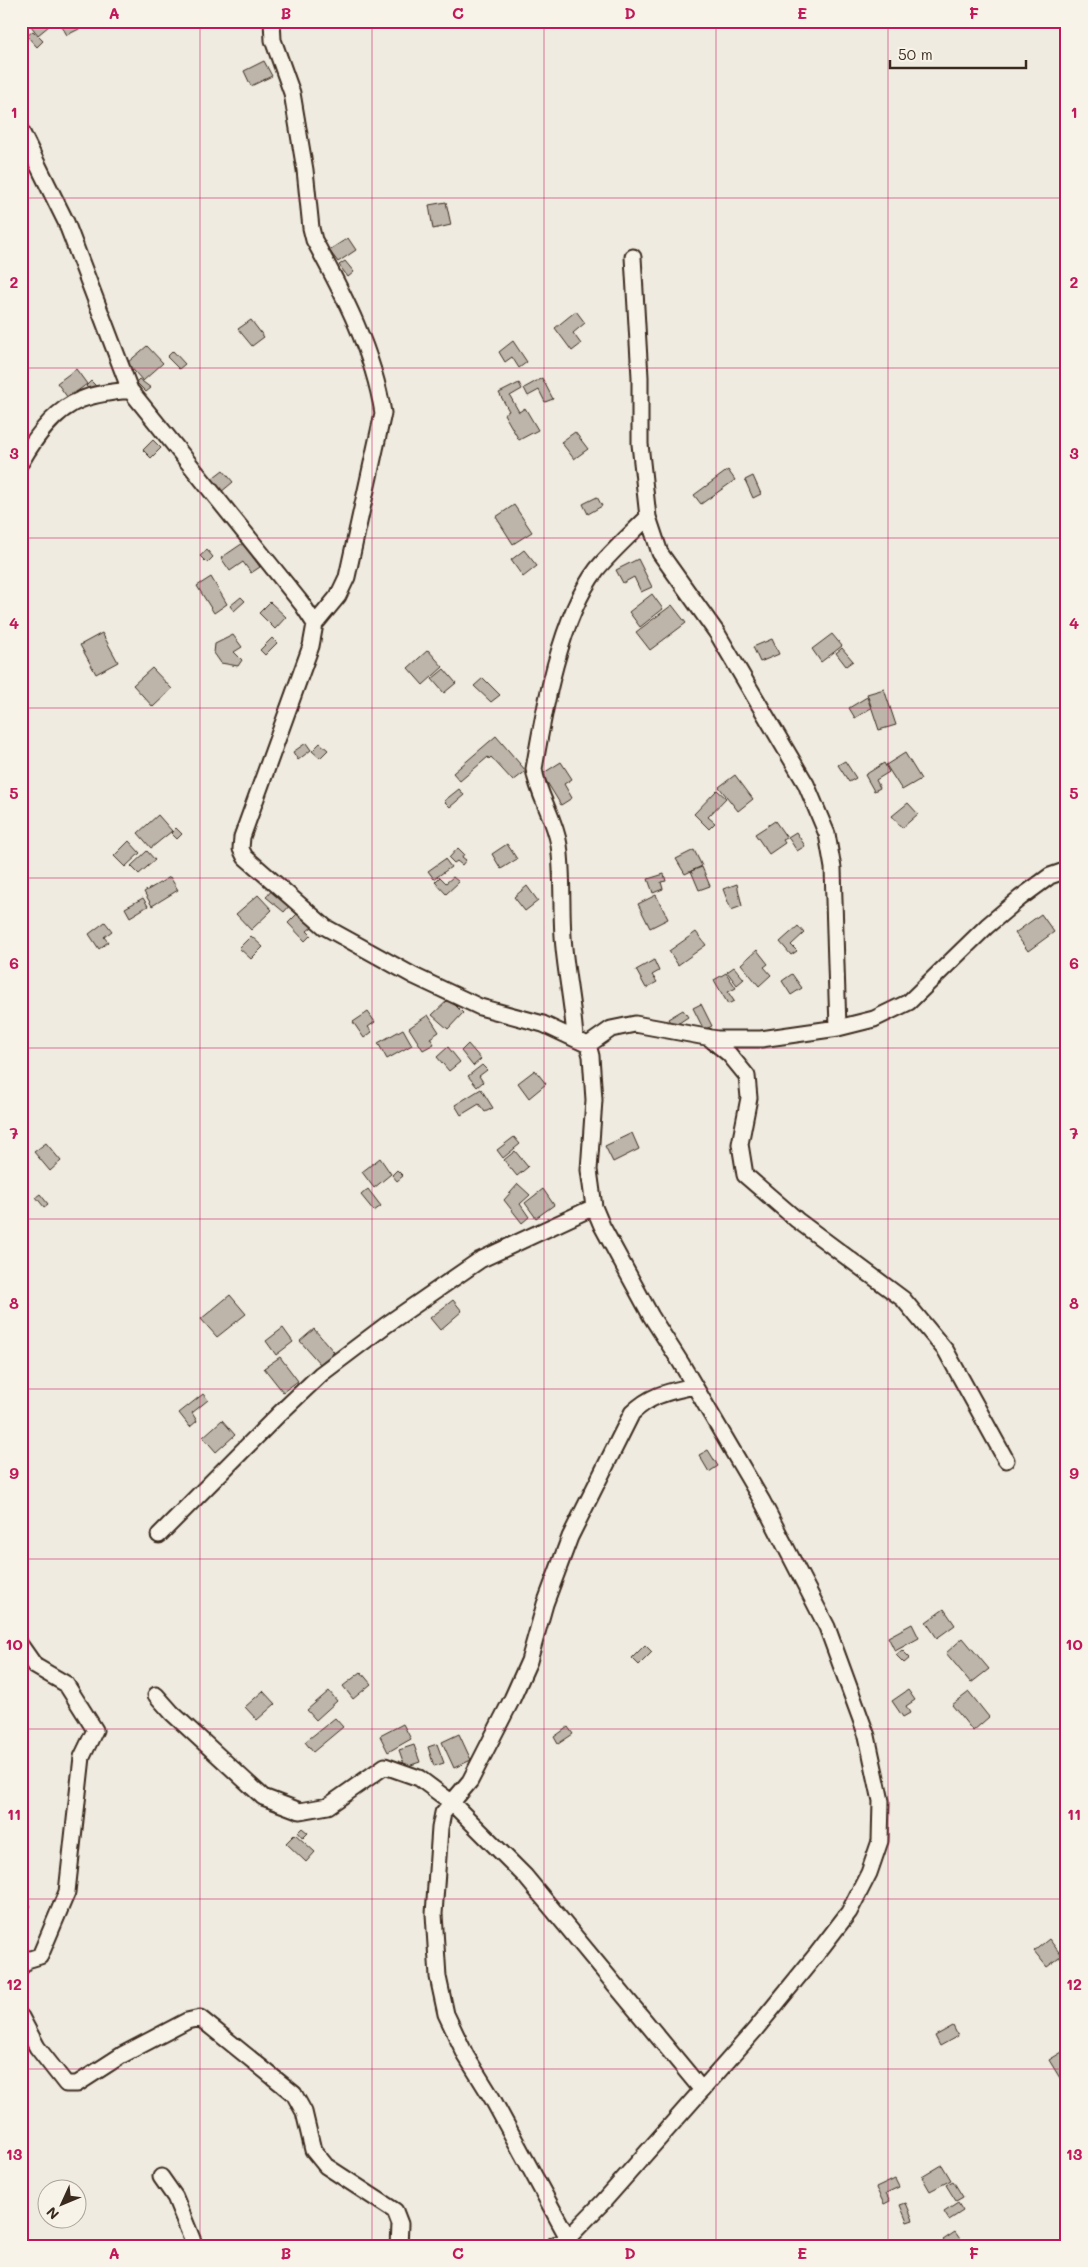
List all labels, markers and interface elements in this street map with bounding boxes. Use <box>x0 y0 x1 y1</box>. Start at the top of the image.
text: A <box>108 2 120 23</box>
text: B <box>281 2 291 23</box>
text: C <box>452 2 464 23</box>
text: D <box>624 2 636 23</box>
text: E <box>797 2 807 23</box>
text: F <box>969 2 979 23</box>
scale bar <box>890 38 1027 70</box>
text: 50 m <box>898 44 933 64</box>
text: 1 <box>10 101 18 122</box>
text: 1 <box>1070 101 1078 122</box>
text: 2 <box>10 271 19 292</box>
text: 2 <box>1070 271 1079 292</box>
text: 3 <box>9 442 19 463</box>
text: 3 <box>1069 442 1079 463</box>
text: 4 <box>9 612 19 633</box>
text: 4 <box>1069 612 1079 633</box>
text: 5 <box>9 782 19 803</box>
text: 5 <box>1069 782 1079 803</box>
text: 6 <box>9 952 19 973</box>
text: 6 <box>1069 952 1079 973</box>
text: 7 <box>10 1122 19 1143</box>
text: 7 <box>1070 1122 1079 1143</box>
text: 8 <box>9 1292 19 1313</box>
text: 8 <box>1069 1292 1079 1313</box>
text: 9 <box>9 1462 19 1483</box>
text: 9 <box>1069 1462 1079 1483</box>
text: 10 <box>5 1633 23 1654</box>
text: 10 <box>1065 1633 1083 1654</box>
text: 11 <box>7 1803 21 1824</box>
text: 11 <box>1067 1803 1081 1824</box>
text: 12 <box>6 1973 22 1994</box>
text: 12 <box>1066 1973 1082 1994</box>
text: 13 <box>6 2143 23 2164</box>
text: 13 <box>1066 2143 1083 2164</box>
north arrow <box>38 2180 88 2230</box>
text: N <box>42 2203 63 2224</box>
text: A <box>108 2242 120 2263</box>
text: B <box>281 2242 291 2263</box>
text: C <box>452 2242 464 2263</box>
text: D <box>624 2242 636 2263</box>
text: E <box>797 2242 807 2263</box>
text: F <box>969 2242 979 2263</box>

